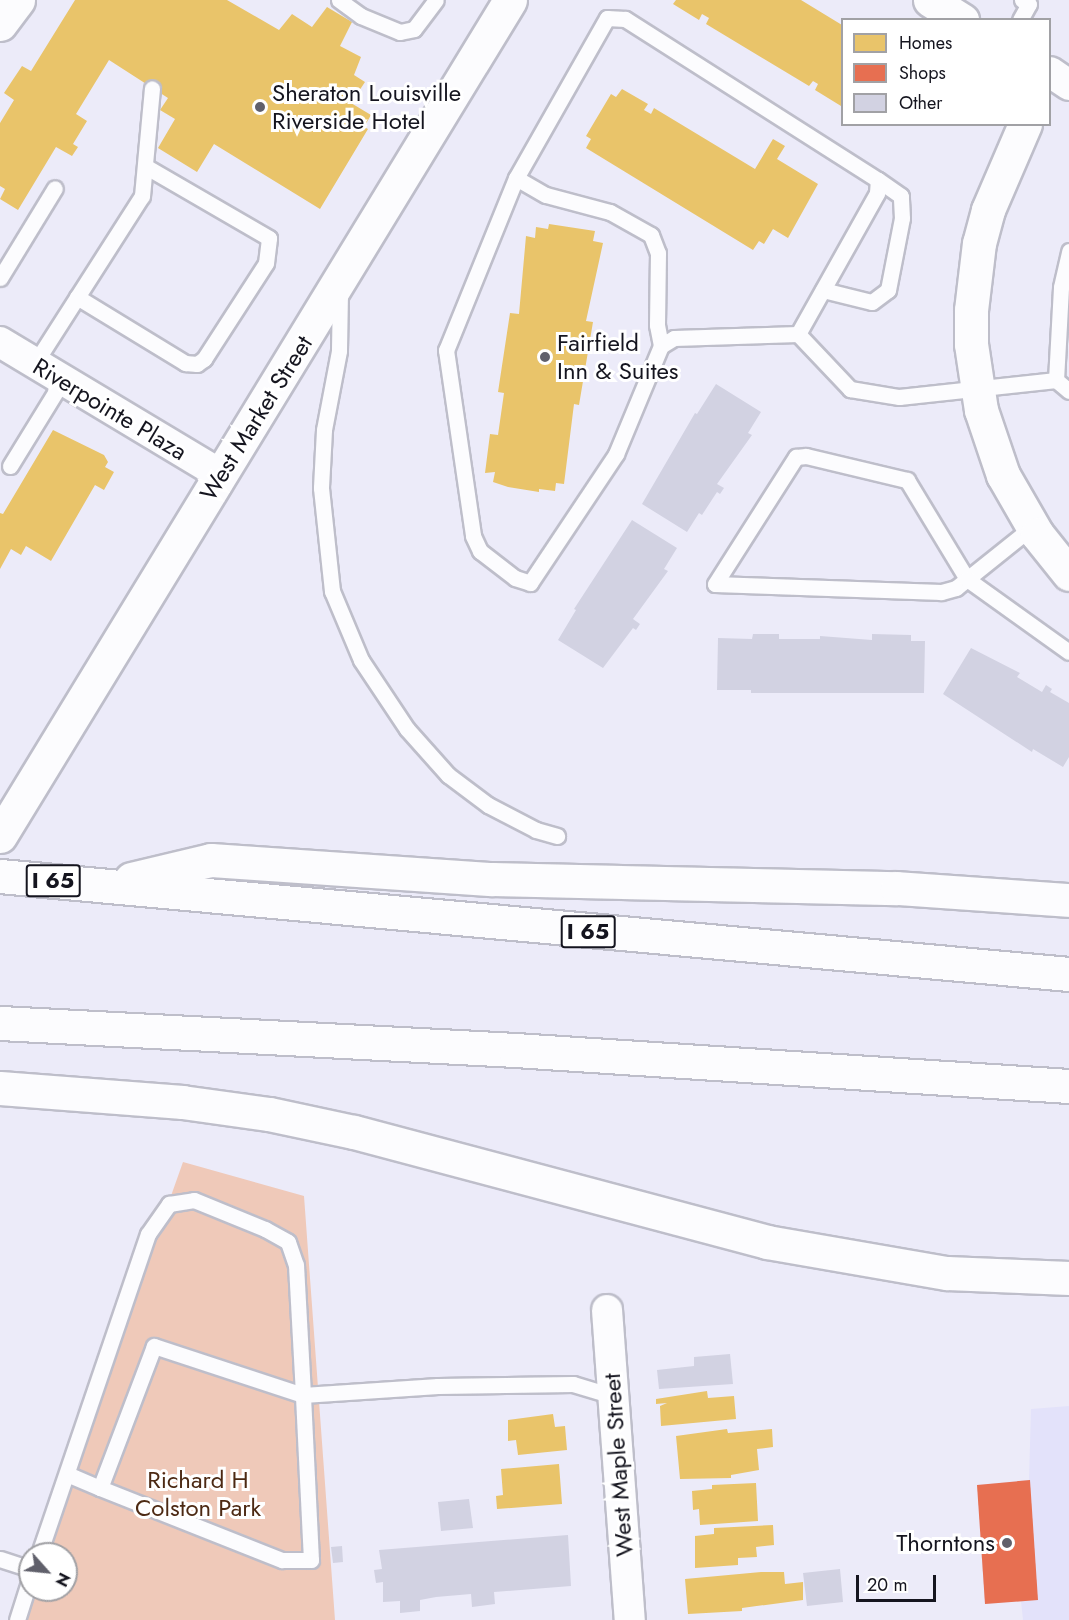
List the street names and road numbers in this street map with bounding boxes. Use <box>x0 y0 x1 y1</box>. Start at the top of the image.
street label: West Market Street <box>194 330 318 506</box>
street label: Riverpointe Plaza <box>28 352 192 466</box>
road number: I 65 <box>25 862 82 900</box>
road number: I 65 <box>560 913 616 951</box>
street label: West Maple Street <box>597 1372 639 1558</box>

